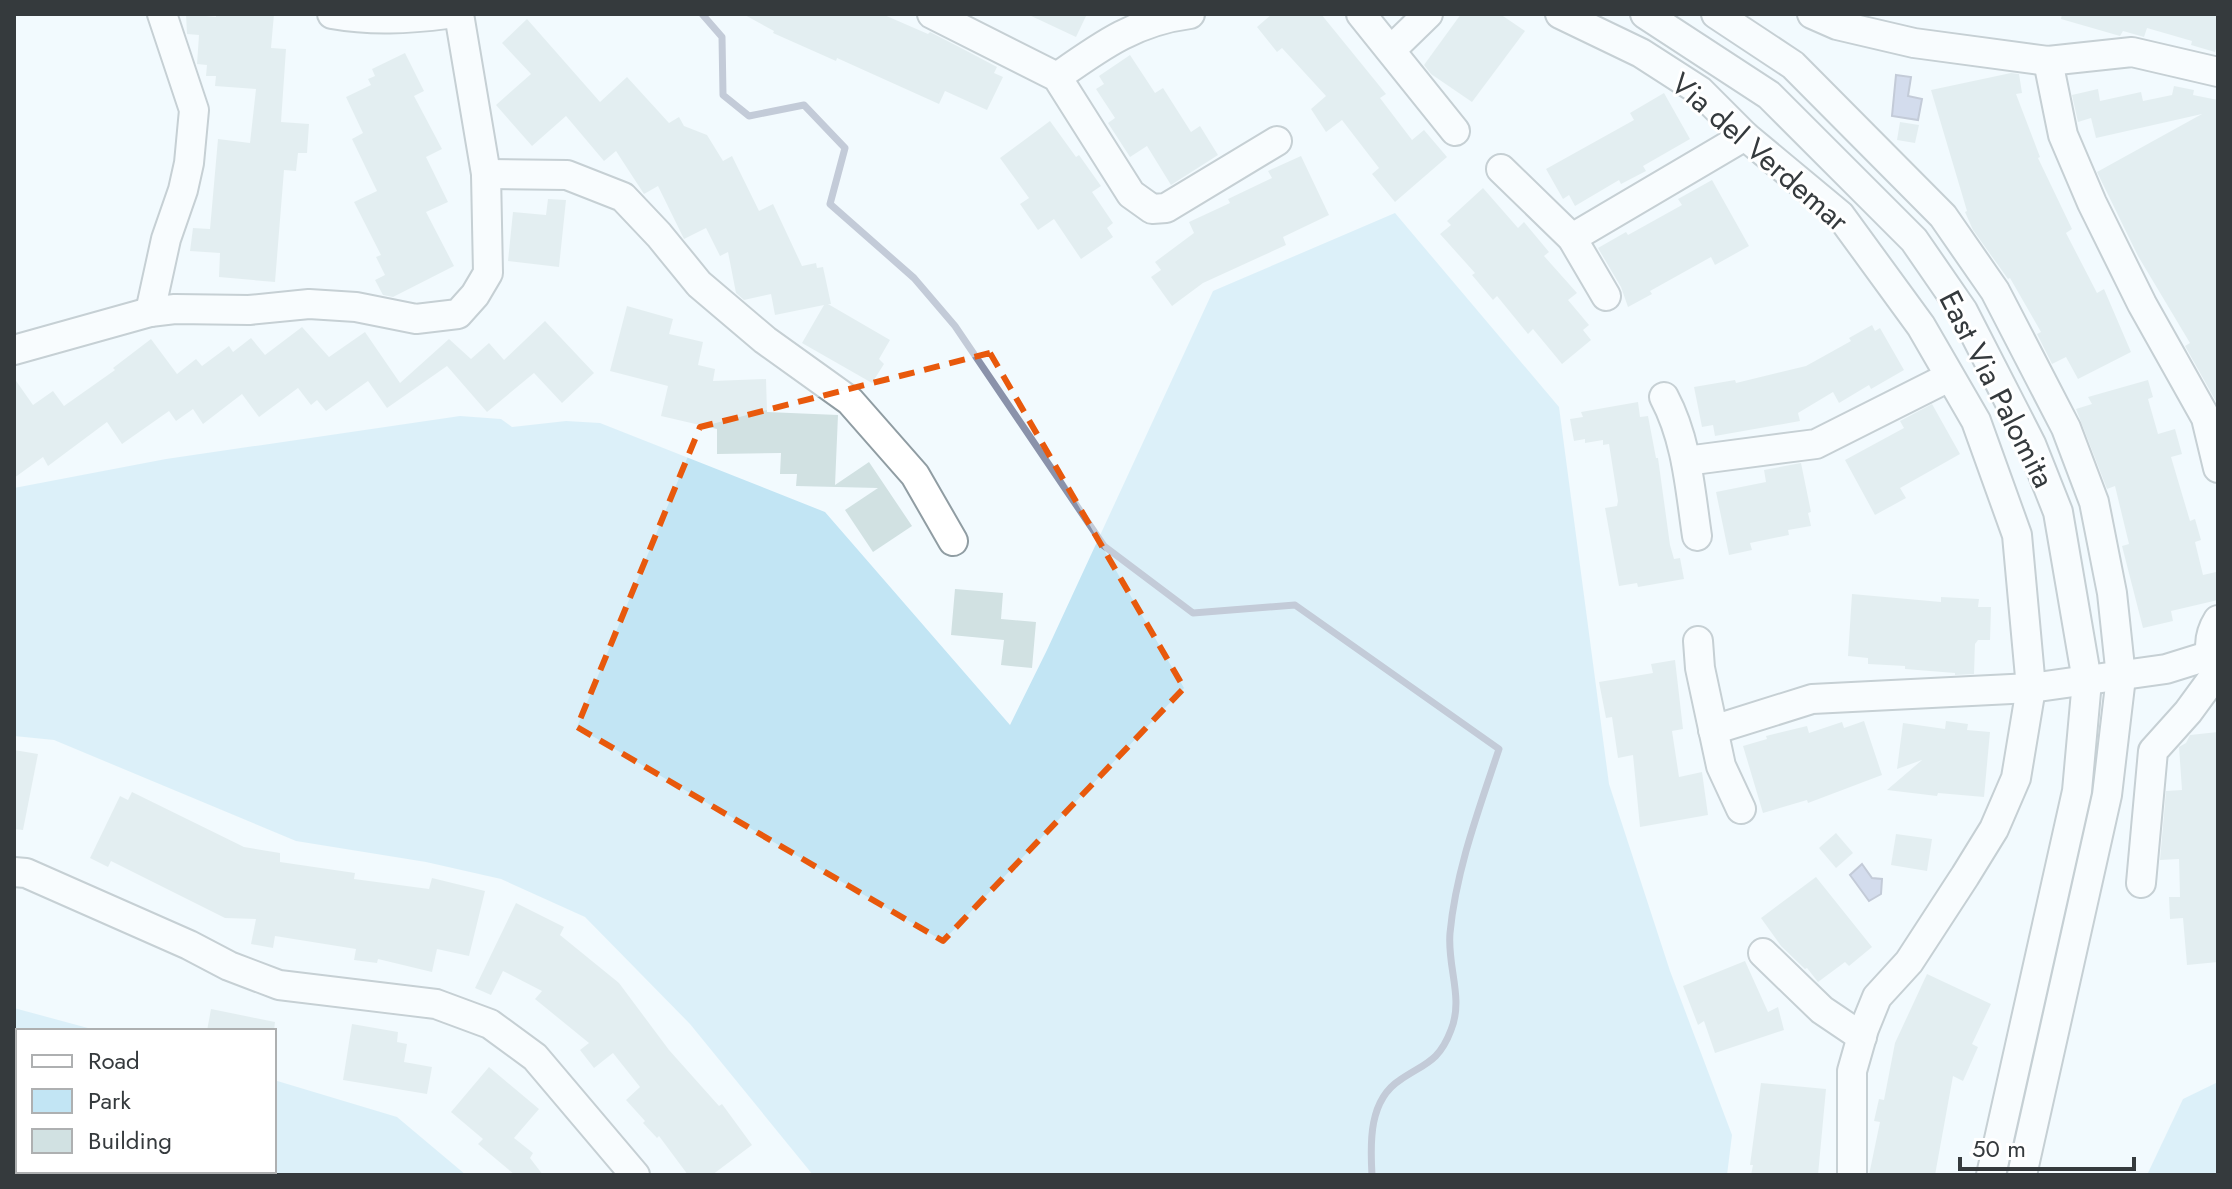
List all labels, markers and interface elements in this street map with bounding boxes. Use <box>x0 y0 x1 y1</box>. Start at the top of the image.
street label: Via del Verdemar <box>1662 63 1859 242</box>
street label: East Via Palomita <box>1929 283 2065 495</box>
legend <box>16 1029 276 1173</box>
text: Road <box>88 1043 140 1078</box>
text: Park <box>88 1083 131 1118</box>
scale bar <box>1960 1121 2134 1171</box>
text: Building <box>88 1123 172 1158</box>
text: 50 m <box>1972 1131 2026 1166</box>

